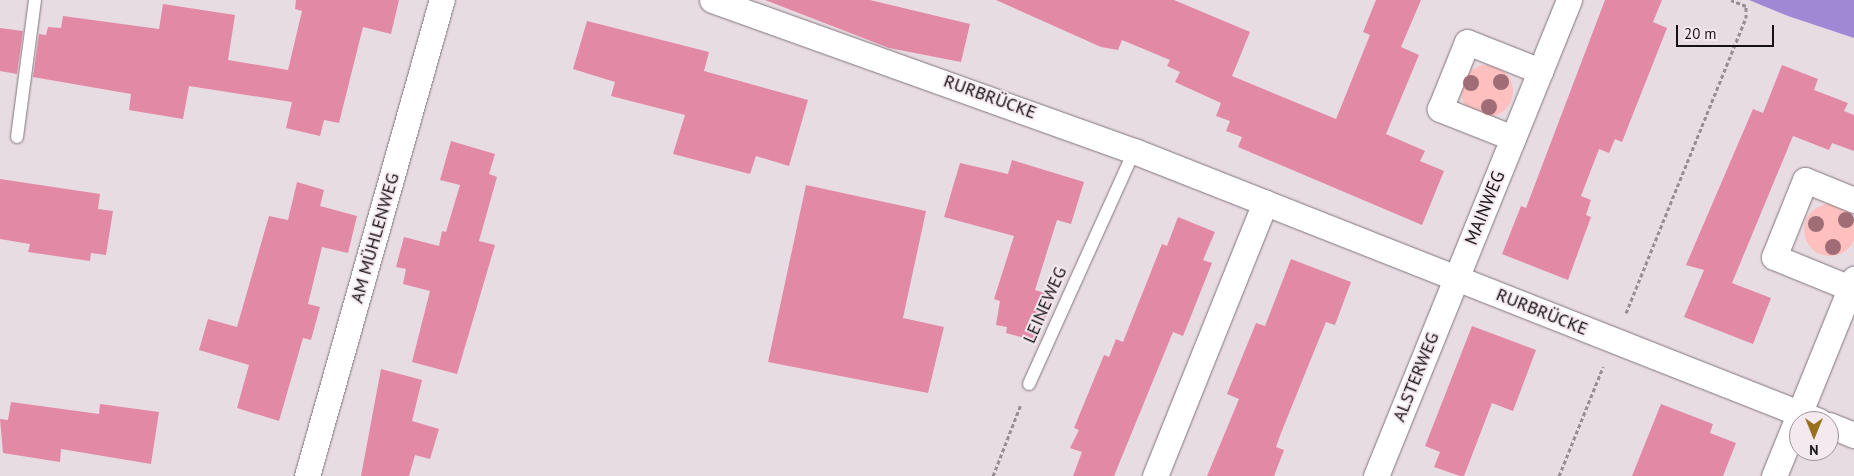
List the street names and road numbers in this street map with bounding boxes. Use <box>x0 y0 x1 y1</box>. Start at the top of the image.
street label: RURBRÜCKE <box>941 70 1039 124</box>
street label: MAINWEG <box>1460 168 1510 248</box>
street label: AM MÜHLENWEG <box>346 170 404 306</box>
street label: LEINEWEG <box>1019 263 1071 347</box>
street label: RURBRÜCKE <box>1493 284 1591 340</box>
street label: ALSTERWEG <box>1388 329 1444 425</box>

